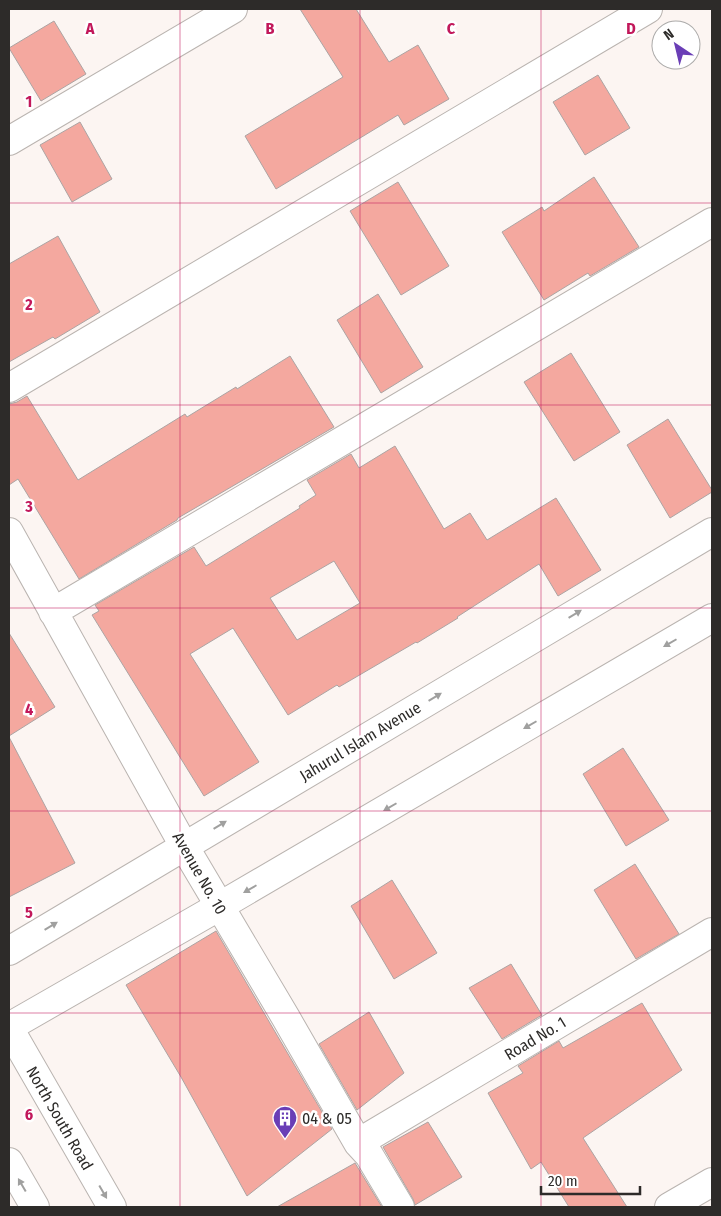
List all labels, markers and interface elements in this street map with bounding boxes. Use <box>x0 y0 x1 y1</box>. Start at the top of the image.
text: A <box>85 19 95 38</box>
text: B <box>266 19 275 38</box>
text: C <box>447 19 456 38</box>
text: D <box>626 19 636 38</box>
north arrow <box>651 20 701 70</box>
text: N <box>661 25 677 44</box>
text: 1 <box>26 92 32 111</box>
text: 2 <box>24 295 33 314</box>
text: 3 <box>24 497 33 516</box>
one-way arrow <box>567 610 582 618</box>
one-way arrow <box>664 638 677 647</box>
one-way arrow <box>427 693 442 701</box>
street label: Jahurul Islam Avenue <box>296 698 424 785</box>
text: 4 <box>25 700 33 719</box>
one-way arrow <box>523 721 538 729</box>
one-way arrow <box>382 803 397 811</box>
one-way arrow <box>213 820 226 829</box>
street label: Avenue No. 10 <box>168 829 231 918</box>
one-way arrow <box>243 884 256 893</box>
text: 5 <box>25 903 33 922</box>
one-way arrow <box>44 922 57 931</box>
street label: Road No. 1 <box>501 1013 569 1064</box>
street label: North South Road <box>22 1063 97 1173</box>
text: 6 <box>25 1105 33 1124</box>
building icon: 04 & 05 <box>272 1105 298 1139</box>
place label: 04 & 05 <box>302 1109 352 1128</box>
scale bar <box>541 1164 640 1196</box>
text: 20 m <box>548 1172 578 1190</box>
one-way arrow <box>18 1177 26 1192</box>
one-way arrow <box>99 1185 108 1198</box>

